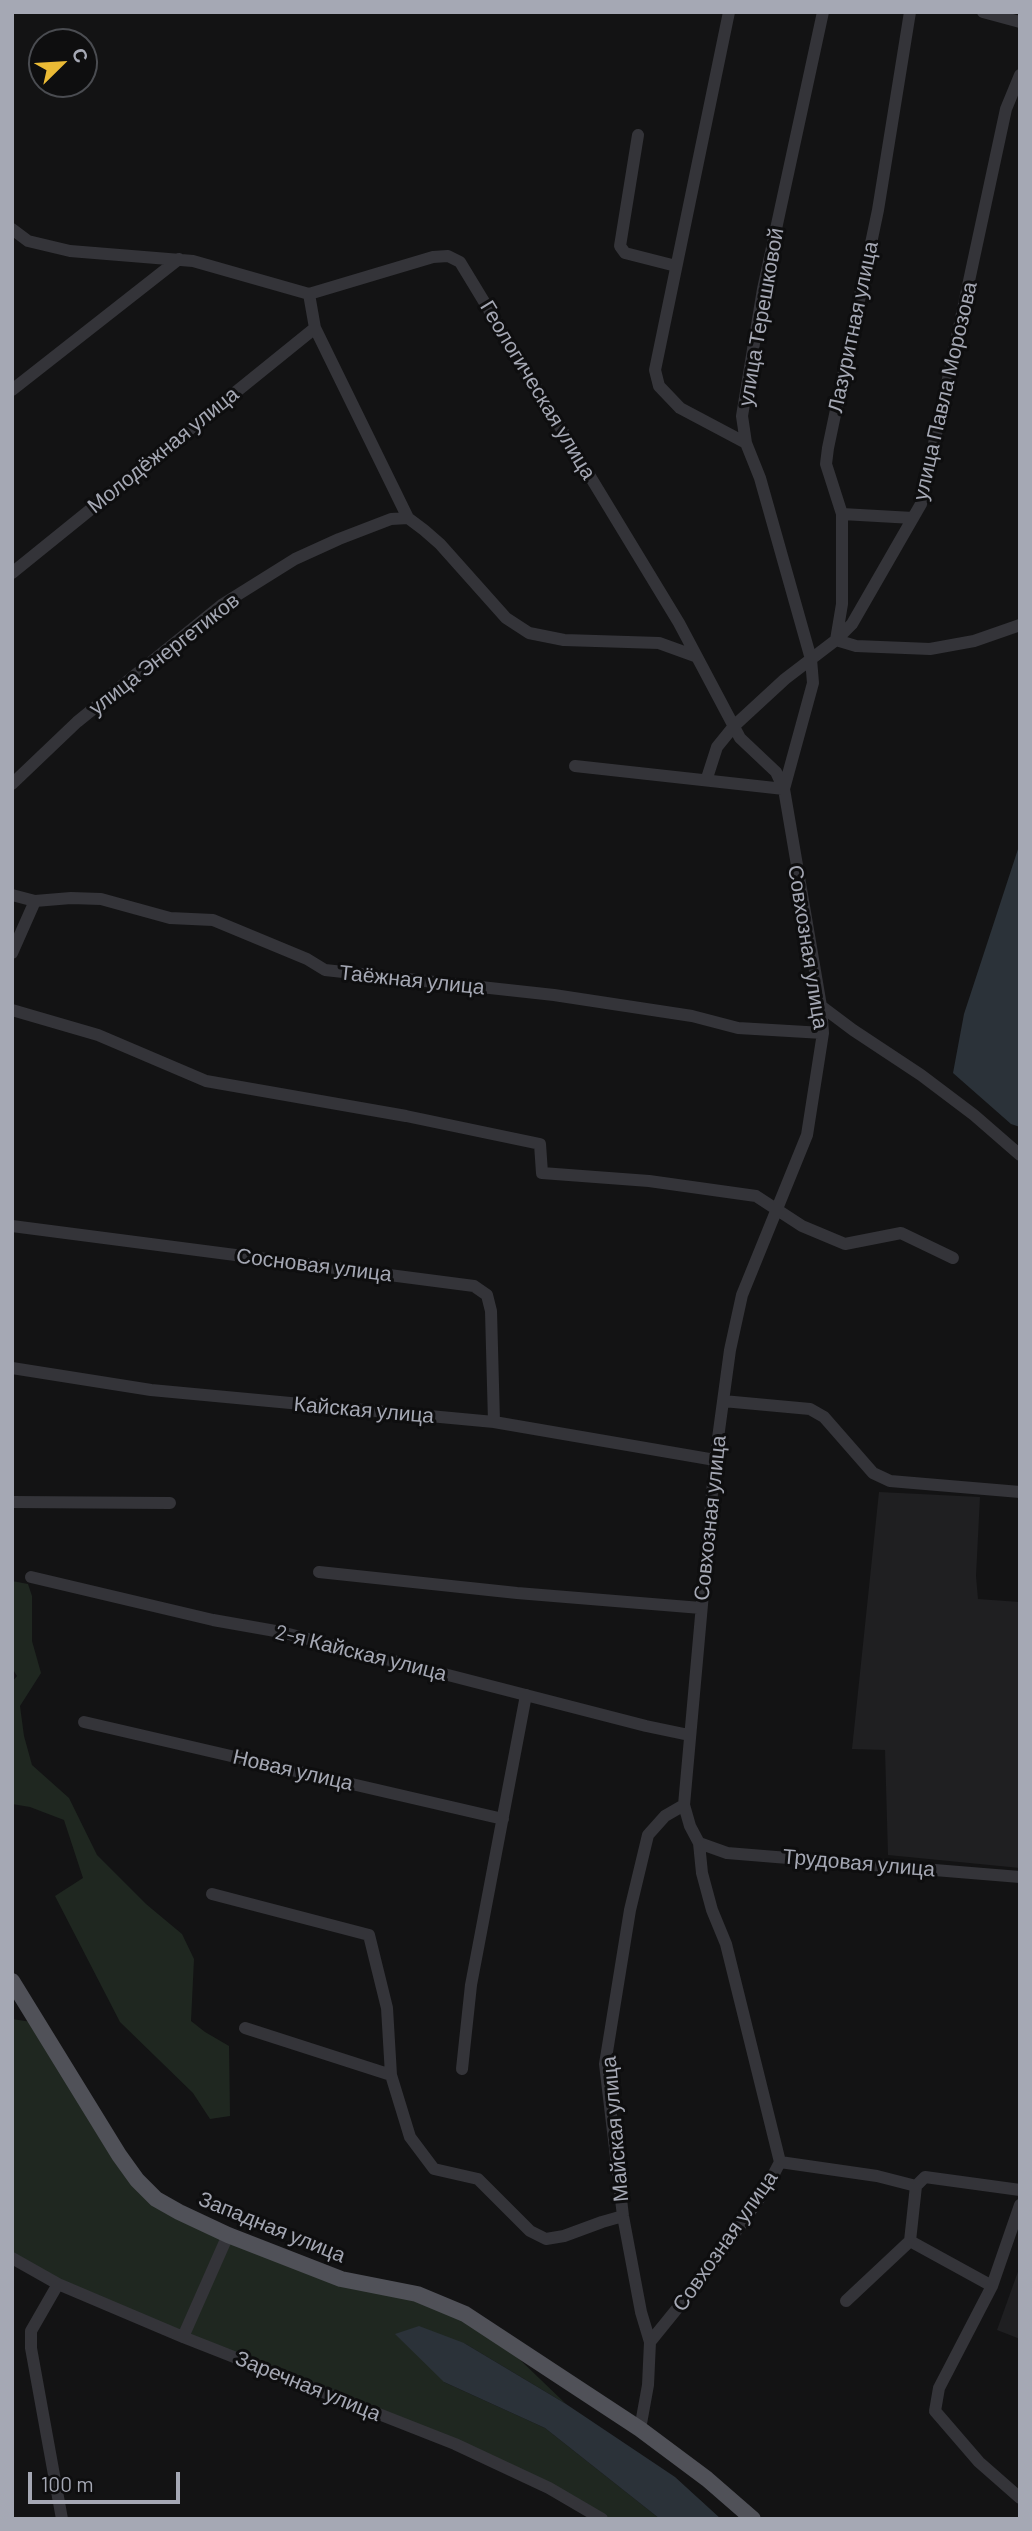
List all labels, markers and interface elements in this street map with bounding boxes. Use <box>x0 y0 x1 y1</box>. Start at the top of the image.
north arrow <box>28 28 98 98</box>
text: С <box>68 44 94 66</box>
street label: улица Терешковой <box>733 226 789 408</box>
street label: Лазуритная улица <box>823 239 883 415</box>
street label: улица Павла Морозова <box>908 279 982 503</box>
street label: Геологическая улица <box>475 296 601 484</box>
street label: Молодёжная улица <box>82 381 244 519</box>
street label: улица Энергетиков <box>84 588 244 720</box>
street label: Совхозная улица <box>783 863 833 1031</box>
street label: Таёжная улица <box>338 960 486 1000</box>
street label: Сосновая улица <box>235 1243 393 1287</box>
street label: Кайская улица <box>293 1391 435 1429</box>
street label: Совхозная улица <box>689 1434 731 1602</box>
street label: 2-я Кайская улица <box>273 1620 449 1686</box>
street label: Новая улица <box>230 1744 356 1796</box>
street label: Трудовая улица <box>782 1844 936 1882</box>
street label: Майская улица <box>596 2055 634 2203</box>
street label: Совхозная улица <box>667 2166 783 2316</box>
street label: Западная улица <box>195 2186 349 2268</box>
street label: Заречная улица <box>232 2345 384 2427</box>
scale bar <box>32 2458 184 2502</box>
text: 100 m <box>41 2471 94 2496</box>

